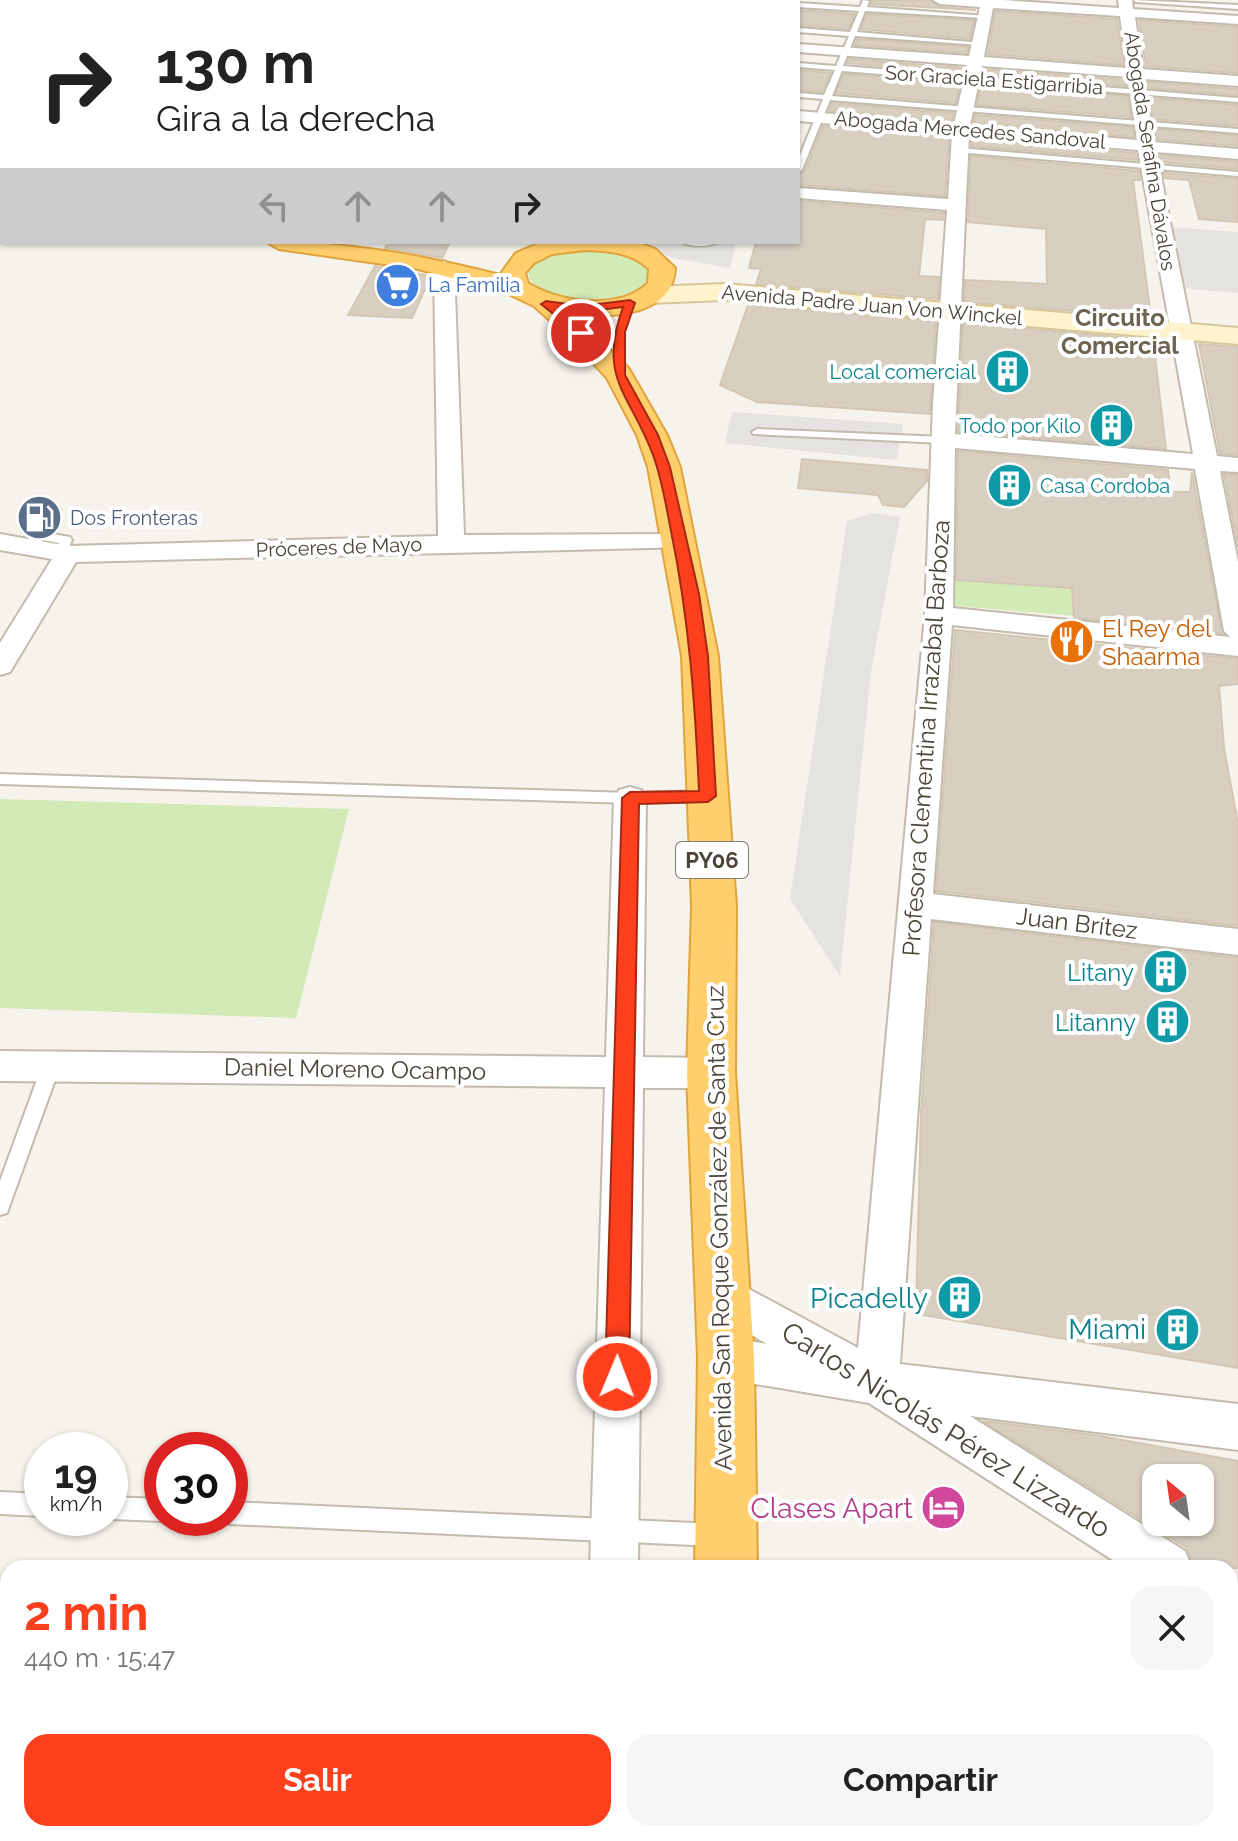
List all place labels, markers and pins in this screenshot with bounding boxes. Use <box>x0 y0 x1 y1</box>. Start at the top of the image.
supermarket icon: La Familia <box>373 261 421 309</box>
place label: La Familia <box>428 273 520 297</box>
pin <box>547 299 615 367</box>
building icon: Local comercial <box>983 348 1031 396</box>
place label: Local comercial <box>830 360 977 384</box>
building icon: Todo por Kilo <box>1088 402 1136 450</box>
place label: Todo por Kilo <box>959 414 1081 438</box>
building icon: Casa Cordoba <box>985 462 1033 510</box>
place label: Casa Cordoba <box>1040 474 1170 498</box>
fuel station icon: Dos Fronteras <box>15 494 63 542</box>
place label: Dos Fronteras <box>70 506 198 530</box>
place label: El Rey del Shaarma <box>1102 614 1212 671</box>
restaurant icon: El Rey del Shaarma <box>1047 618 1095 666</box>
building icon: Litany <box>1141 948 1189 996</box>
place label: Litany <box>1067 958 1134 987</box>
building icon: Litanny <box>1143 998 1191 1046</box>
place label: Litanny <box>1055 1008 1136 1037</box>
building icon: Picadelly <box>935 1274 983 1322</box>
place label: Picadelly <box>810 1282 928 1315</box>
building icon: Miami <box>1153 1305 1201 1353</box>
place label: Miami <box>1068 1313 1146 1346</box>
hotel icon: Clases Apart <box>920 1484 968 1532</box>
place label: Clases Apart <box>750 1492 914 1525</box>

